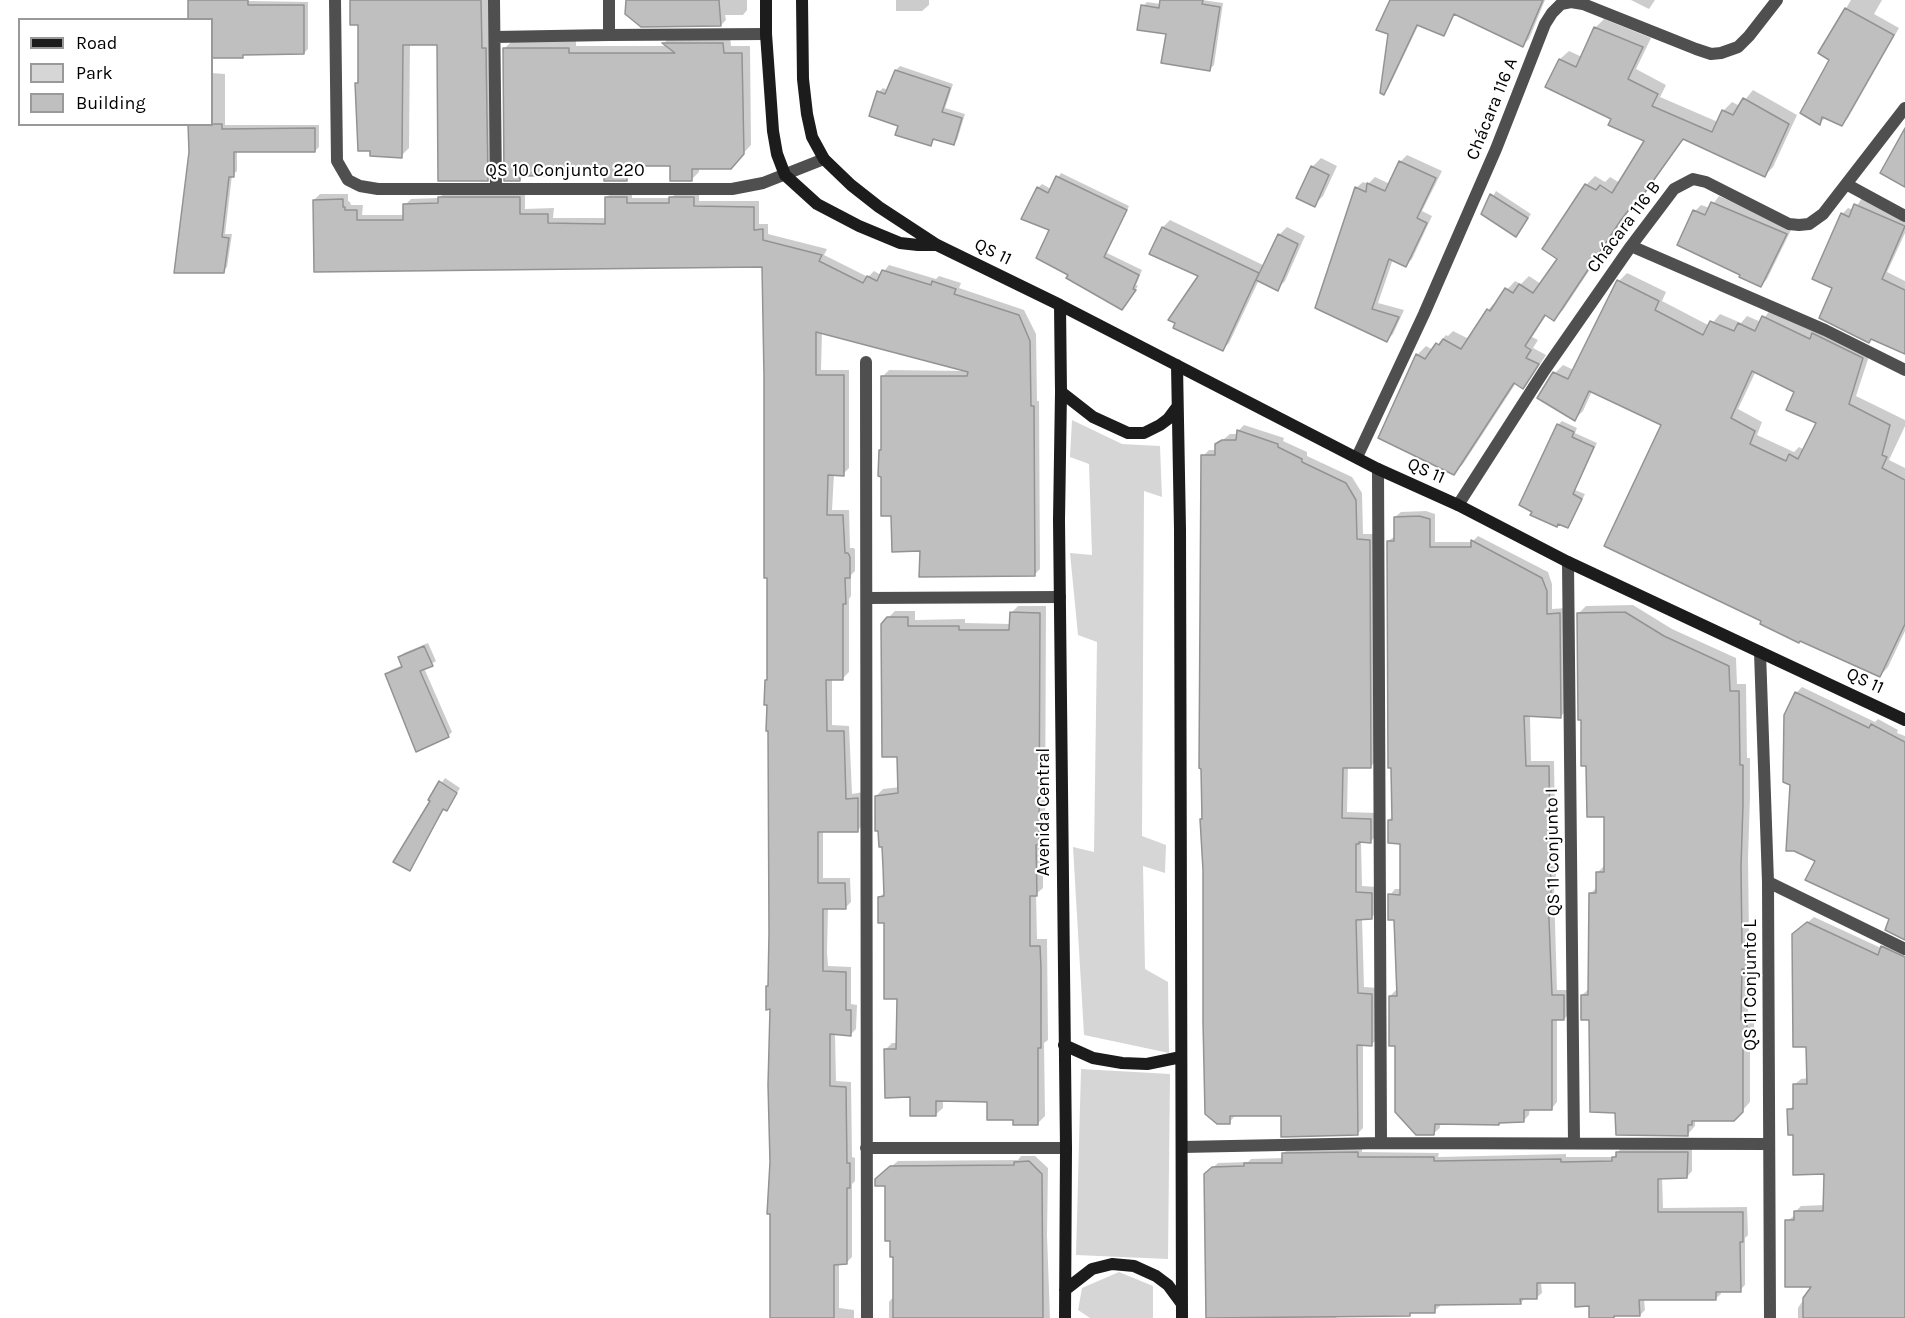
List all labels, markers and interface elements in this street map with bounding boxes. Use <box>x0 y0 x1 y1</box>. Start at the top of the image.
legend <box>18 18 213 126</box>
text: Road <box>76 32 117 54</box>
street label: Chácara 116 A <box>1462 55 1522 163</box>
text: Park <box>76 62 113 84</box>
text: Building <box>76 92 146 114</box>
street label: QS 10 Conjunto 220 <box>485 160 645 182</box>
street label: Chácara 116 B <box>1582 177 1666 277</box>
street label: QS 11 <box>971 234 1015 270</box>
street label: QS 11 <box>1404 453 1448 489</box>
street label: QS 11 <box>1843 663 1887 699</box>
street label: Avenida Central <box>1033 748 1055 876</box>
street label: QS 11 Conjunto I <box>1541 788 1565 916</box>
street label: QS 11 Conjunto L <box>1740 919 1762 1051</box>

